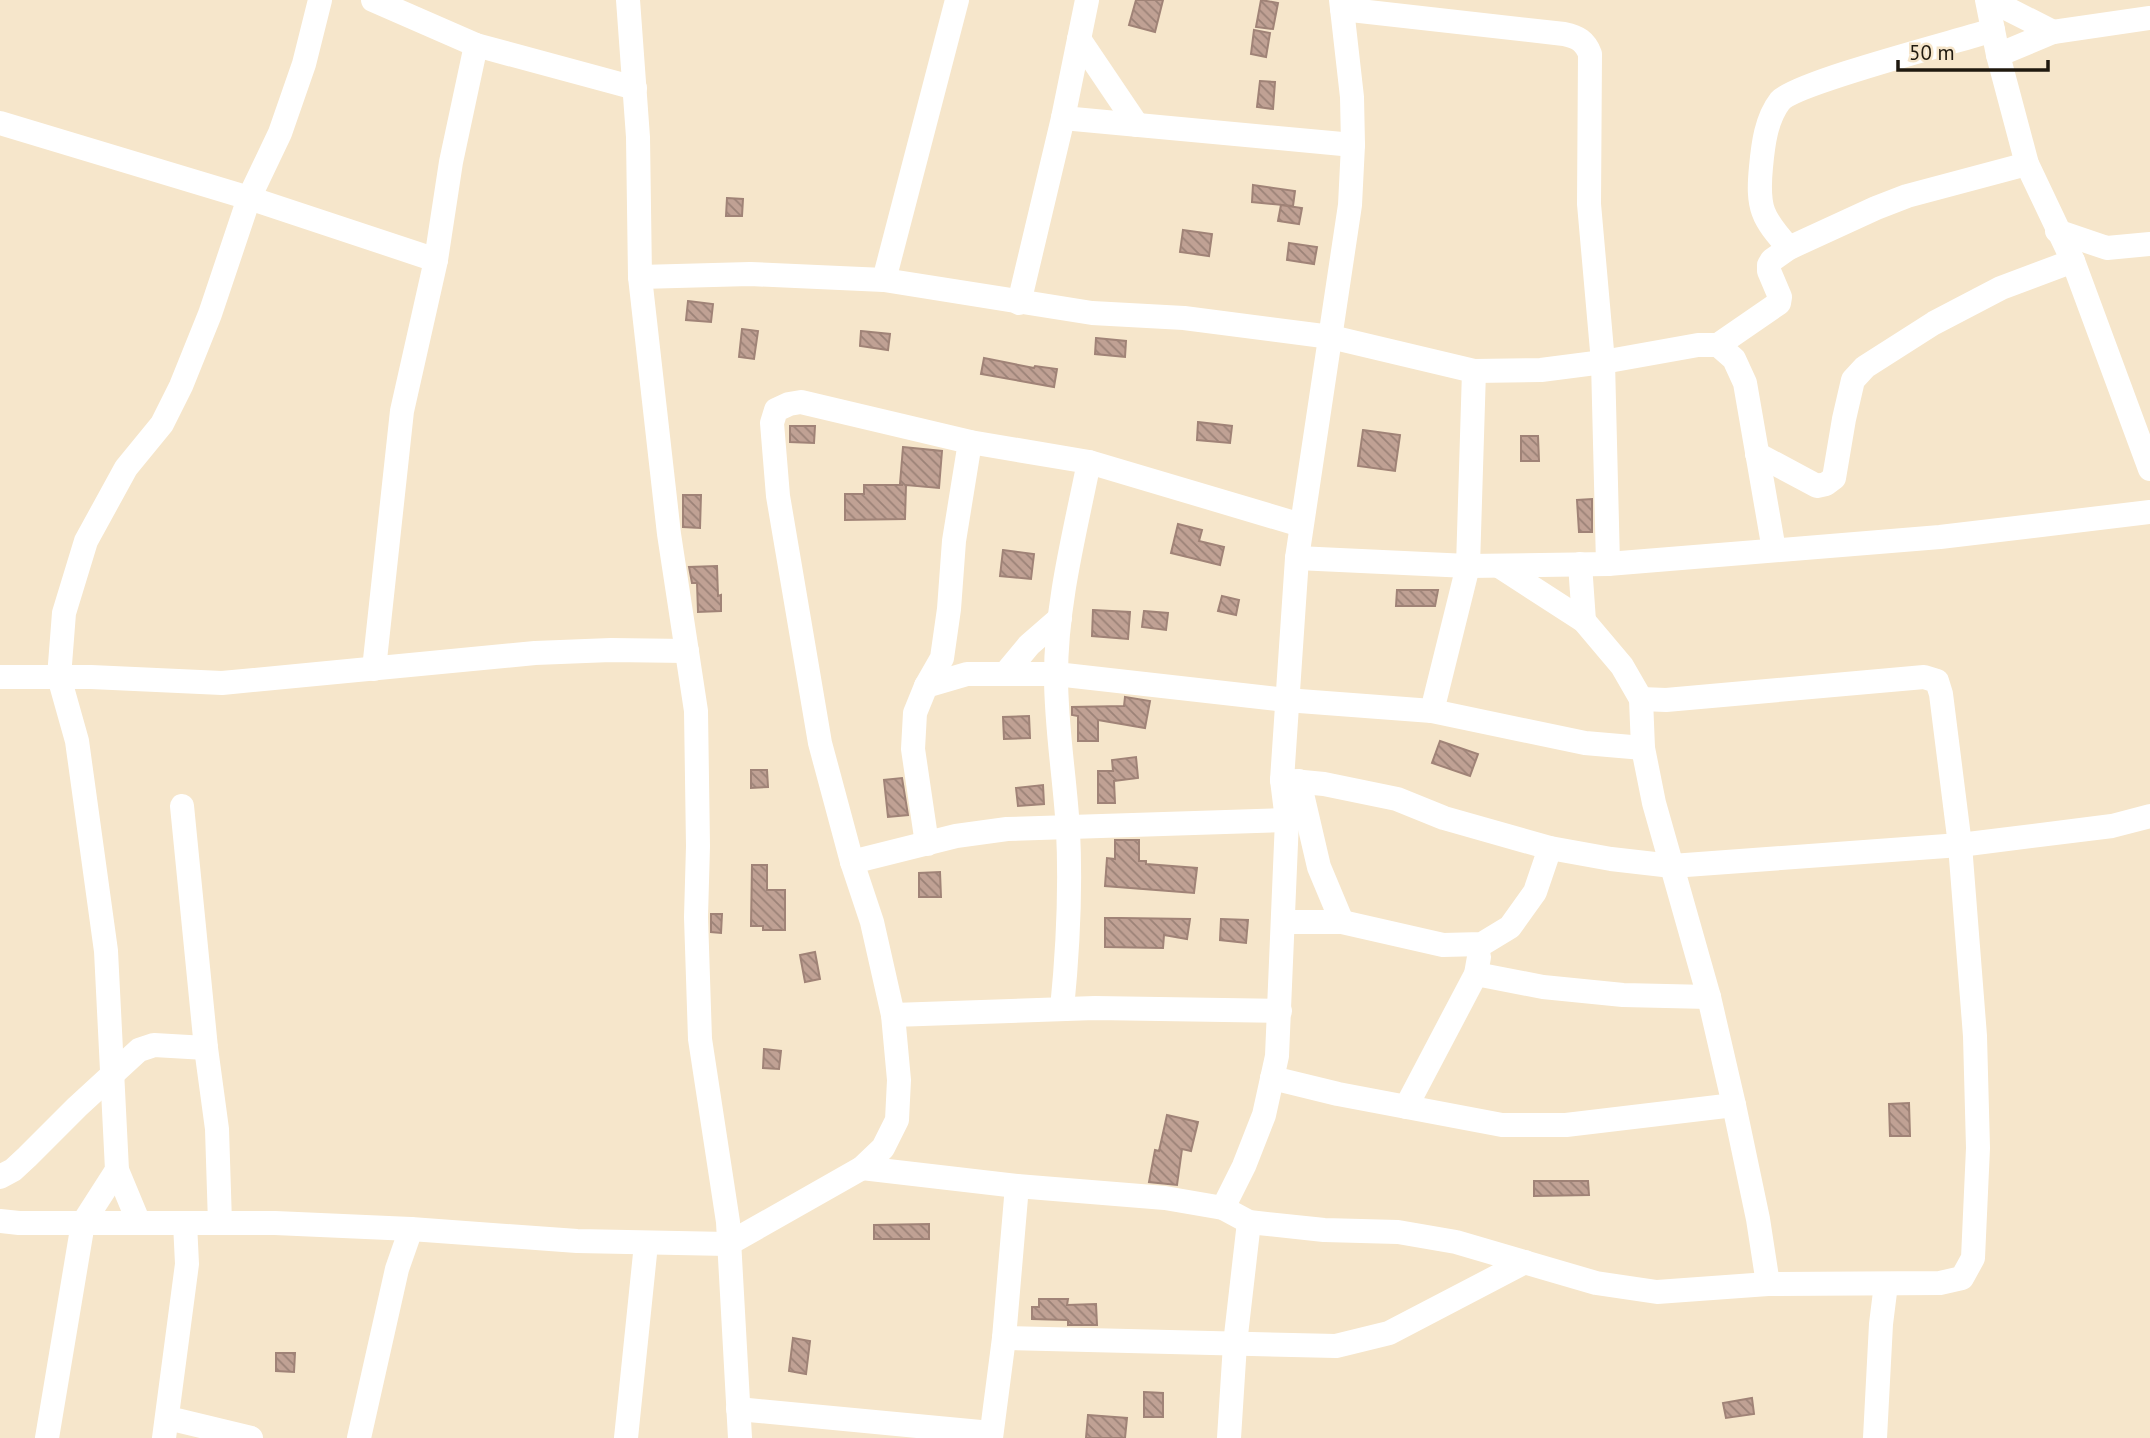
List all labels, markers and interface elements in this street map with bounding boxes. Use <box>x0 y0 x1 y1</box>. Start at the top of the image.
scale bar <box>1898 28 2048 72</box>
text: 50 m <box>1909 39 1955 66</box>

